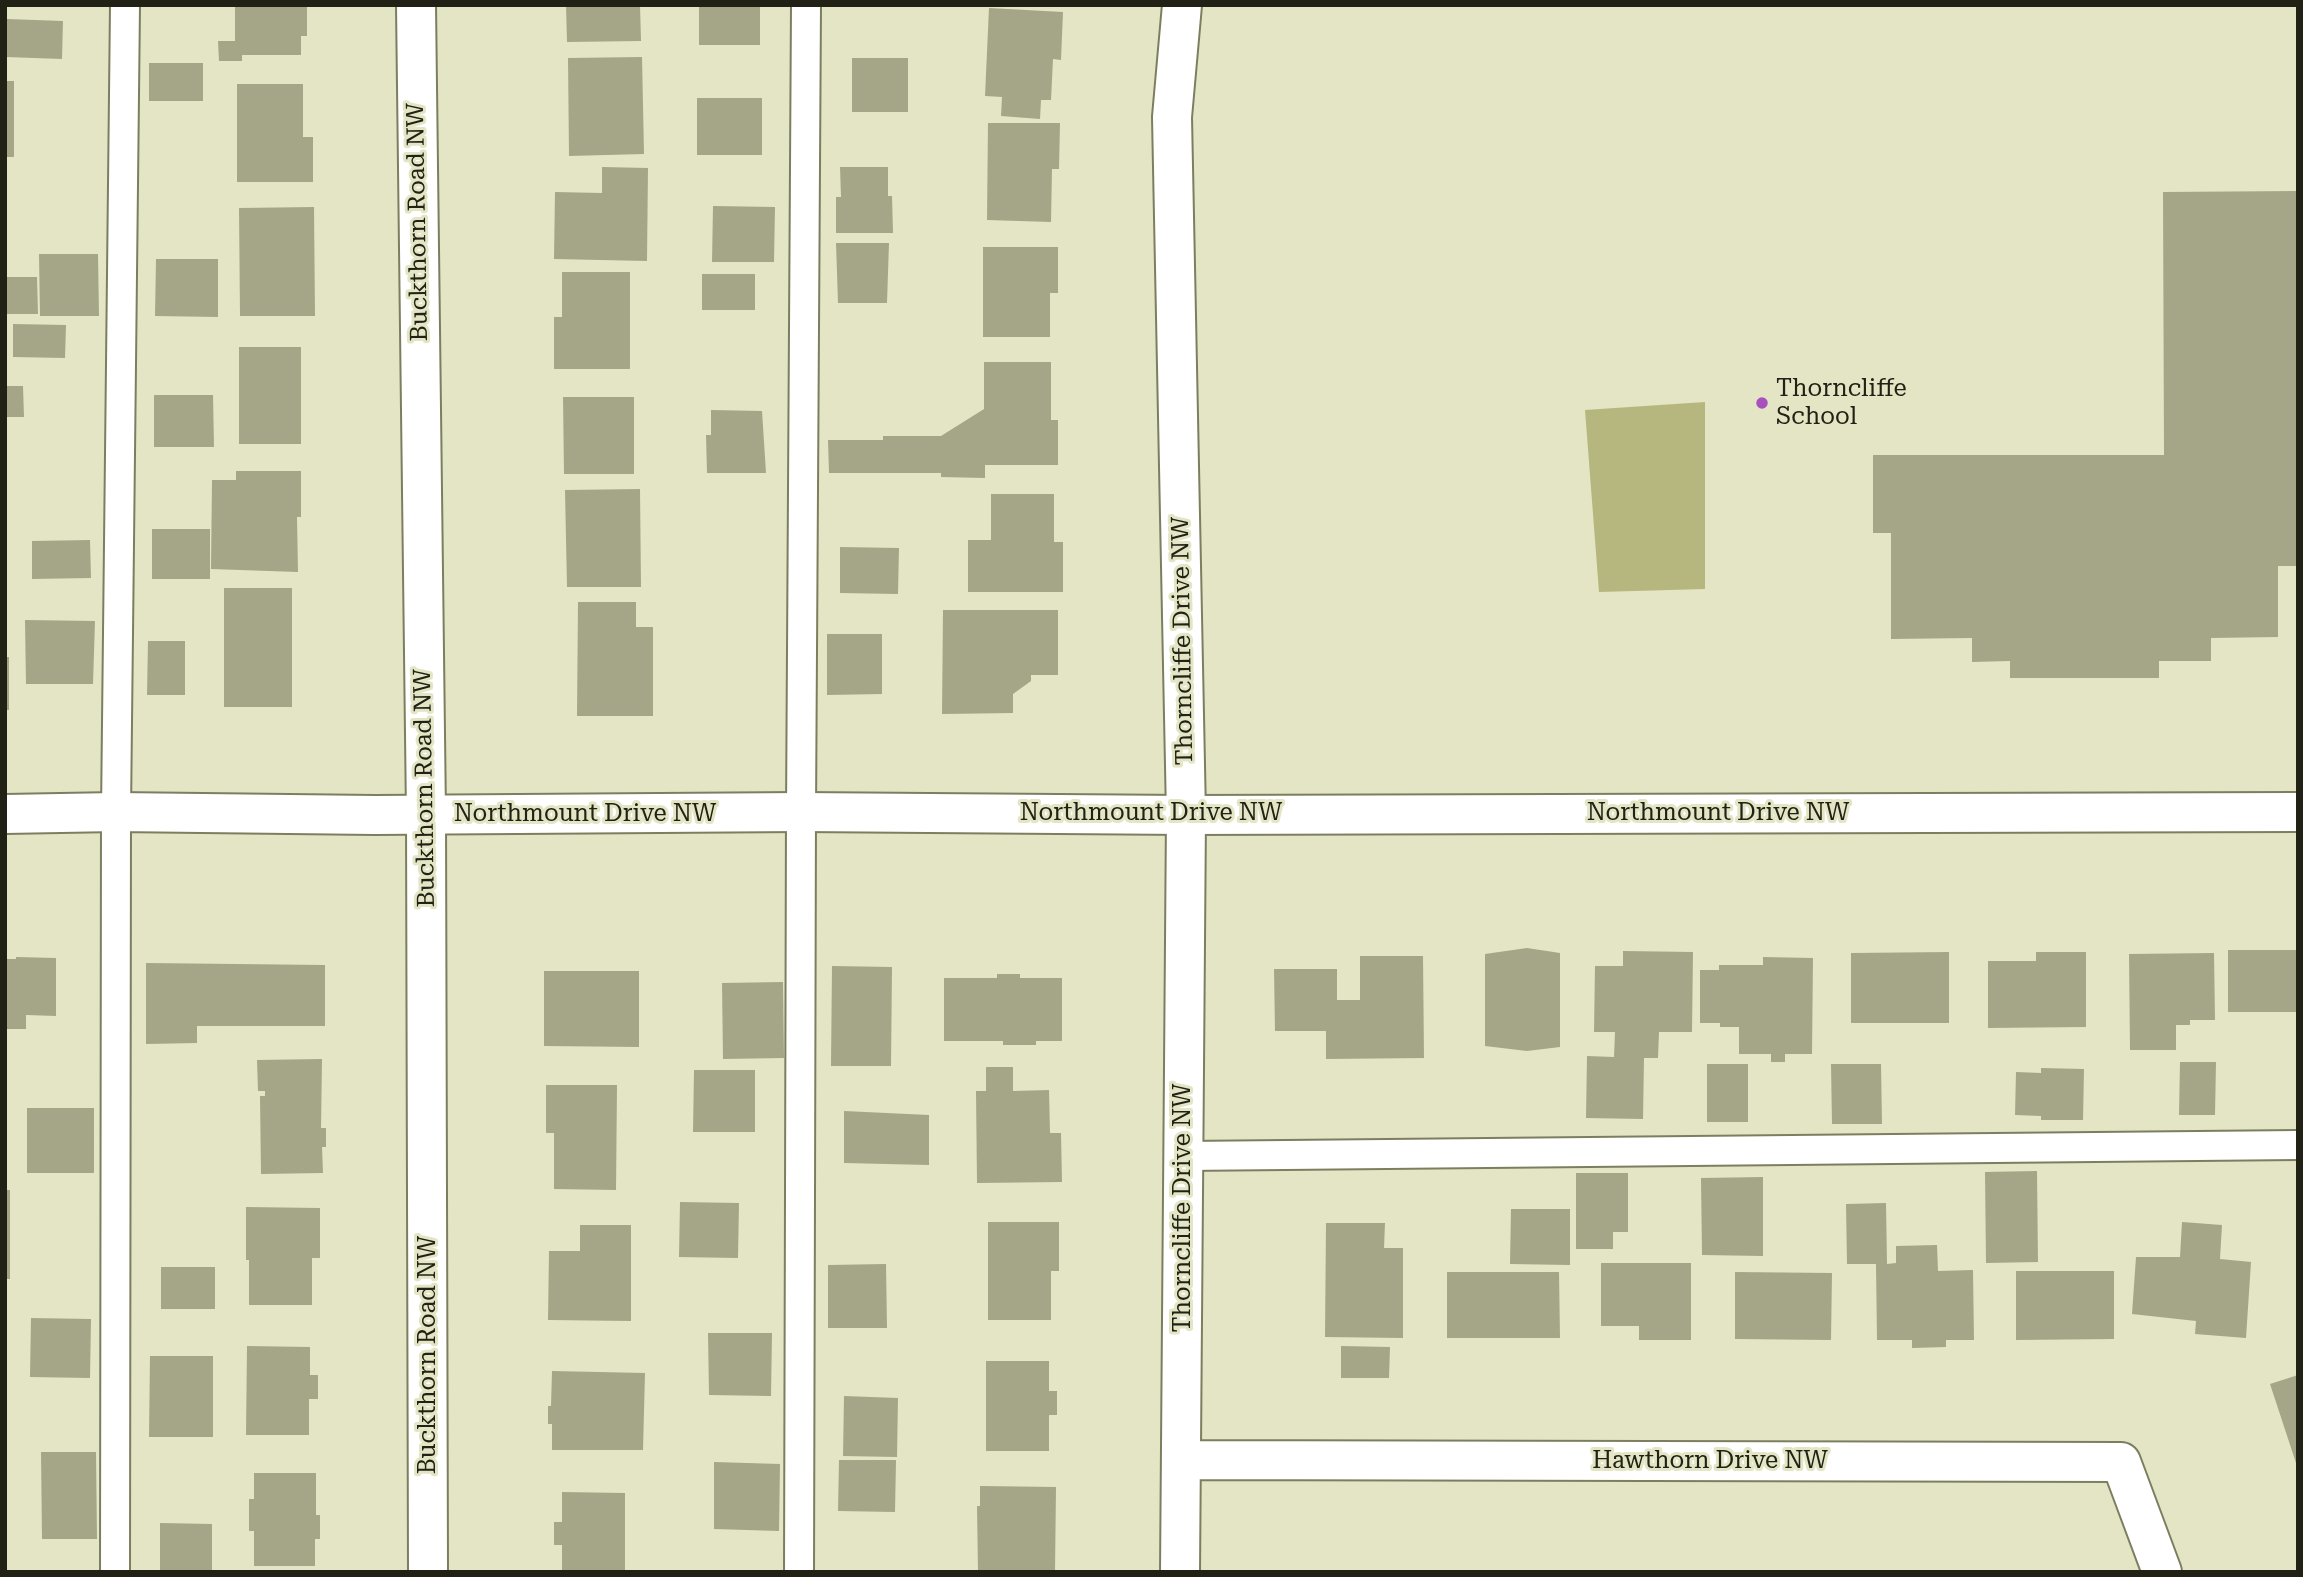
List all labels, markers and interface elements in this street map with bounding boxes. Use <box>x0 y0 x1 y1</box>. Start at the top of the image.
street label: Buckthorn Road NW <box>402 102 434 342</box>
place label: Thorncliffe School <box>1776 375 1907 431</box>
marker: Thorncliffe School <box>1754 395 1770 411</box>
street label: Thorncliffe Drive NW <box>1166 516 1200 766</box>
street label: Buckthorn Road NW <box>409 668 441 908</box>
street label: Northmount Drive NW <box>1020 799 1282 827</box>
street label: Northmount Drive NW <box>1587 799 1849 827</box>
street label: Northmount Drive NW <box>454 800 716 828</box>
street label: Thorncliffe Drive NW <box>1169 1084 1197 1332</box>
street label: Buckthorn Road NW <box>414 1236 442 1474</box>
street label: Hawthorn Drive NW <box>1592 1447 1828 1475</box>

